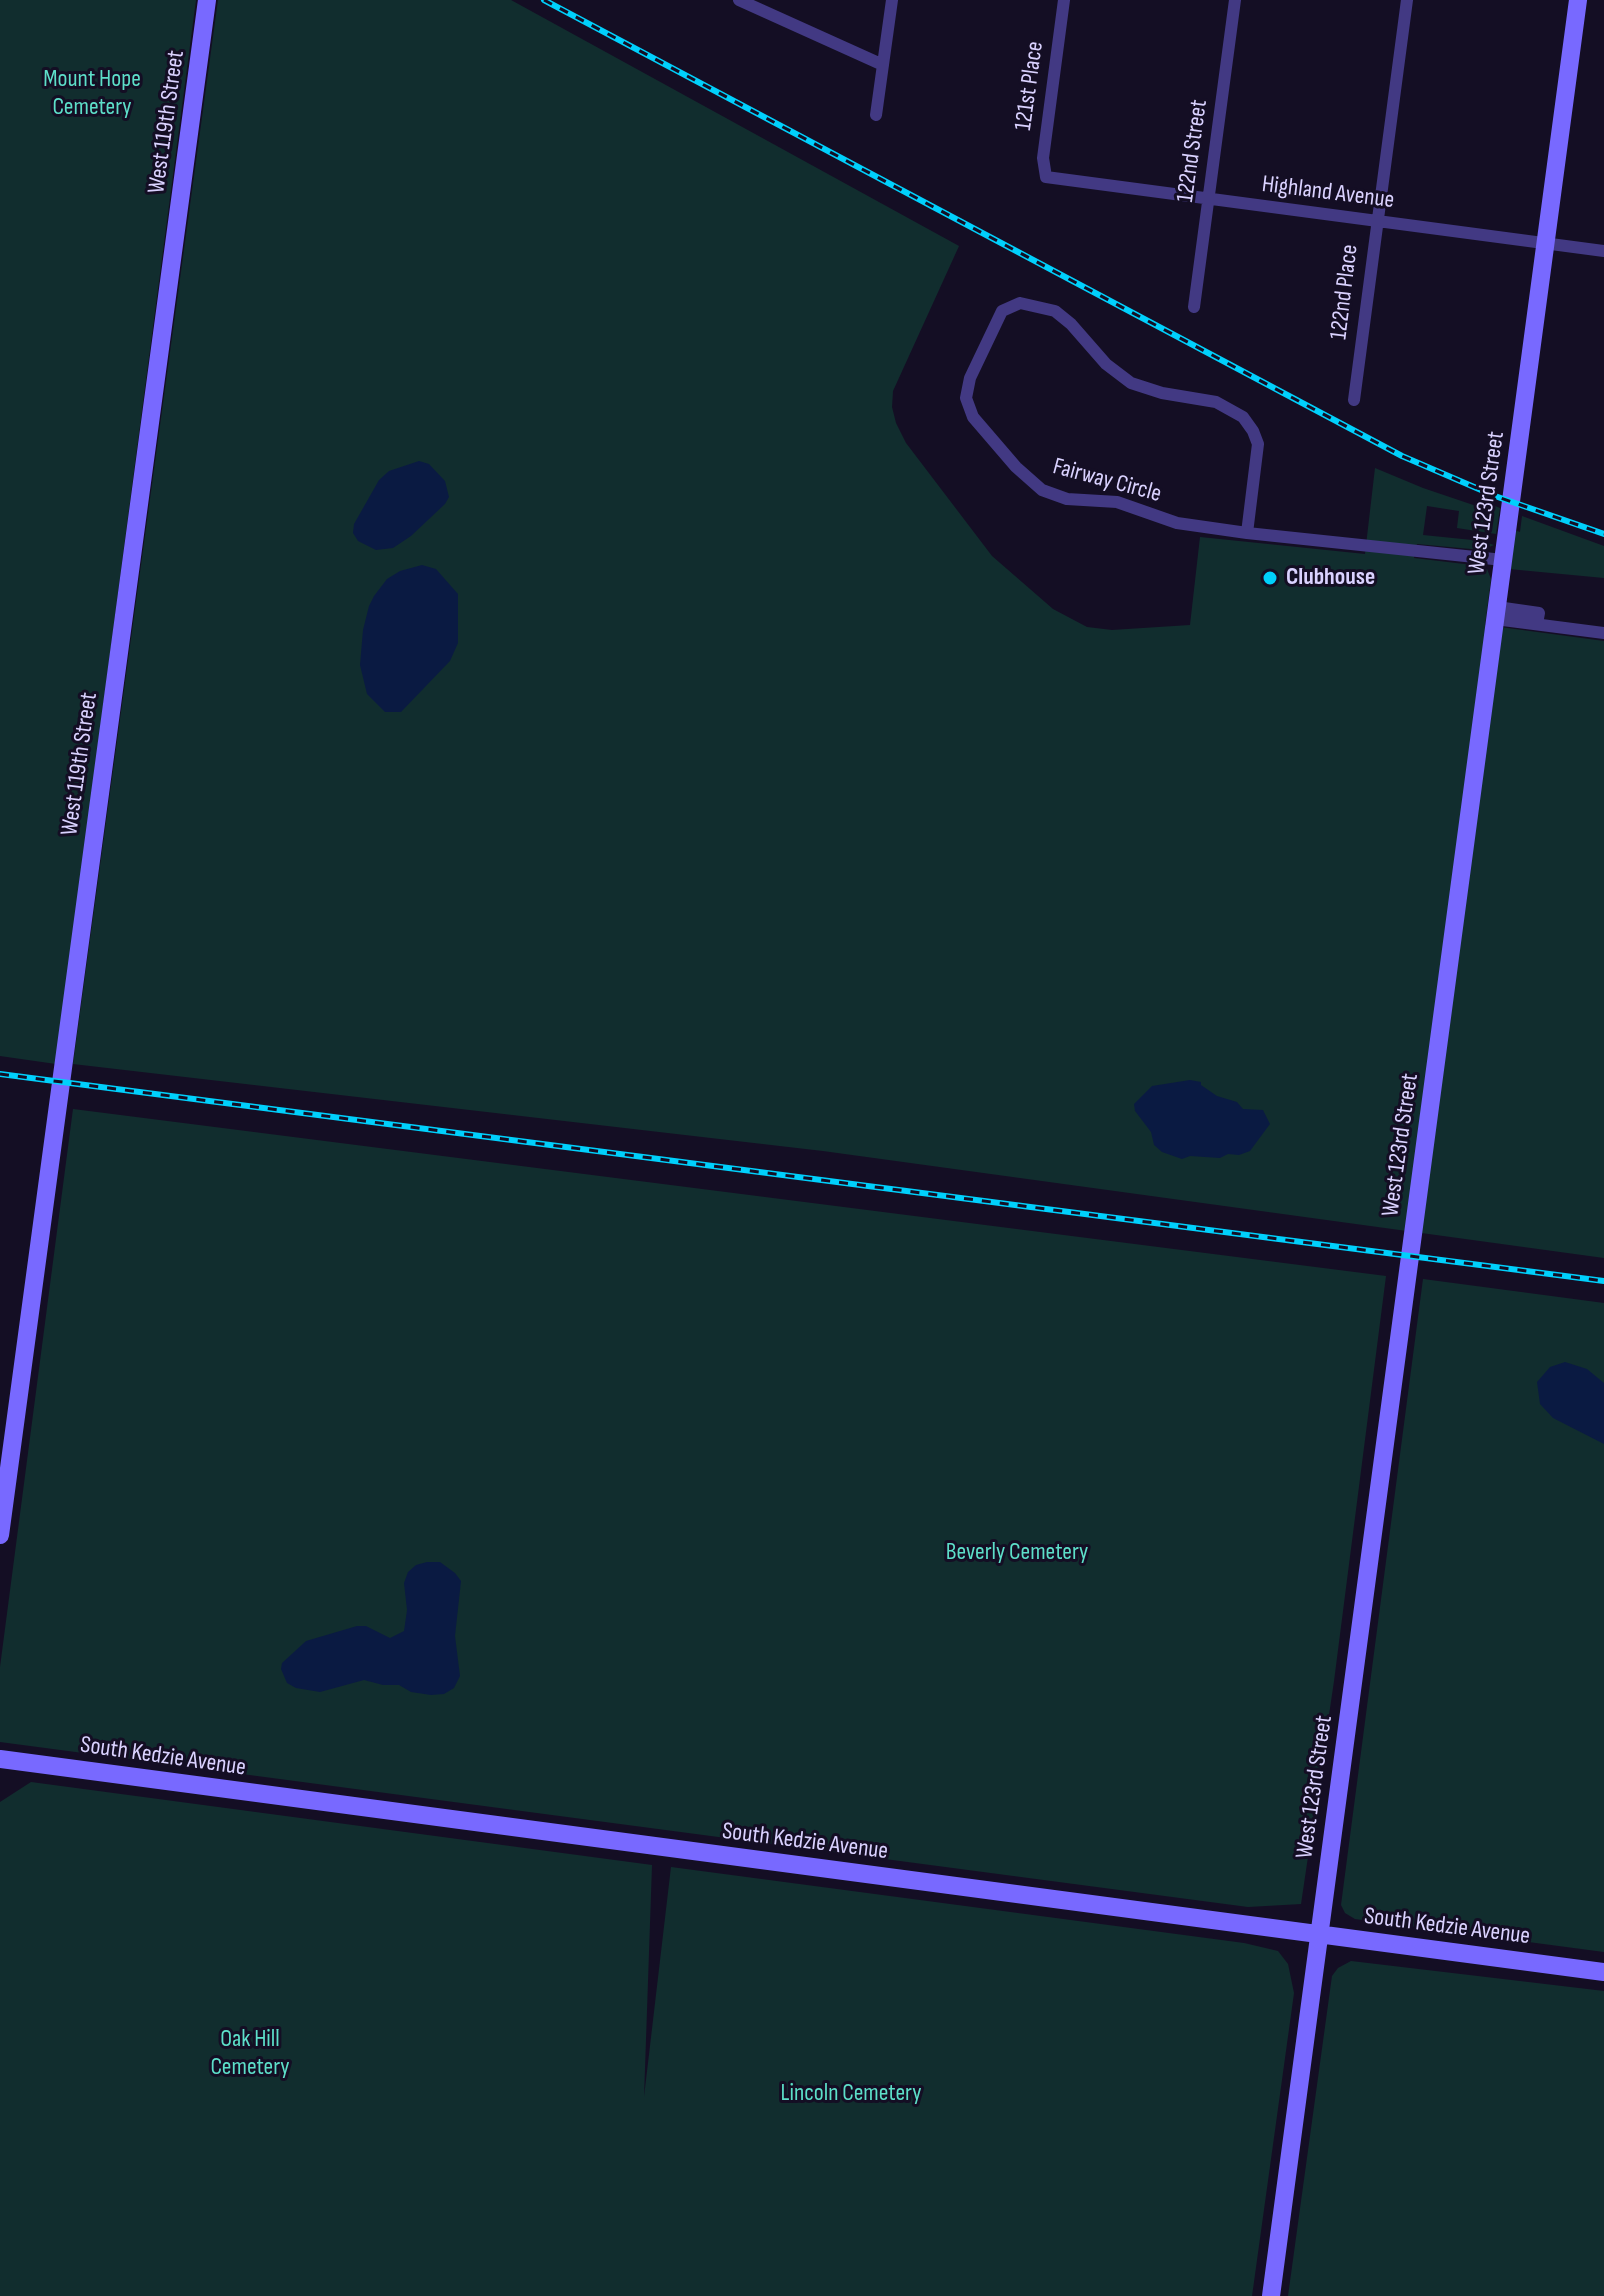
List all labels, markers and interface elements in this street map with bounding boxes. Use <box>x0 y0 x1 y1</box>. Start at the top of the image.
street label: 121st Place <box>1009 40 1051 132</box>
street label: West 119th Street <box>143 49 191 195</box>
park label: Mount Hope Cemetery <box>43 66 141 122</box>
street label: 122nd Street <box>1172 98 1214 204</box>
street label: Highland Avenue <box>1260 171 1396 215</box>
street label: 122nd Place <box>1325 243 1365 341</box>
street label: West 123rd Street <box>1463 430 1511 576</box>
street label: Fairway Circle <box>1050 453 1164 509</box>
place label: Clubhouse <box>1286 564 1375 592</box>
marker: Clubhouse <box>1261 569 1279 587</box>
street label: West 119th Street <box>56 691 104 837</box>
street label: West 123rd Street <box>1377 1072 1425 1218</box>
park label: Beverly Cemetery <box>946 1539 1088 1567</box>
street label: West 123rd Street <box>1291 1714 1339 1860</box>
street label: South Kedzie Avenue <box>78 1731 248 1783</box>
street label: South Kedzie Avenue <box>720 1818 890 1866</box>
street label: South Kedzie Avenue <box>1362 1903 1532 1951</box>
park label: Oak Hill Cemetery <box>210 2026 290 2082</box>
park label: Lincoln Cemetery <box>781 2080 921 2108</box>

